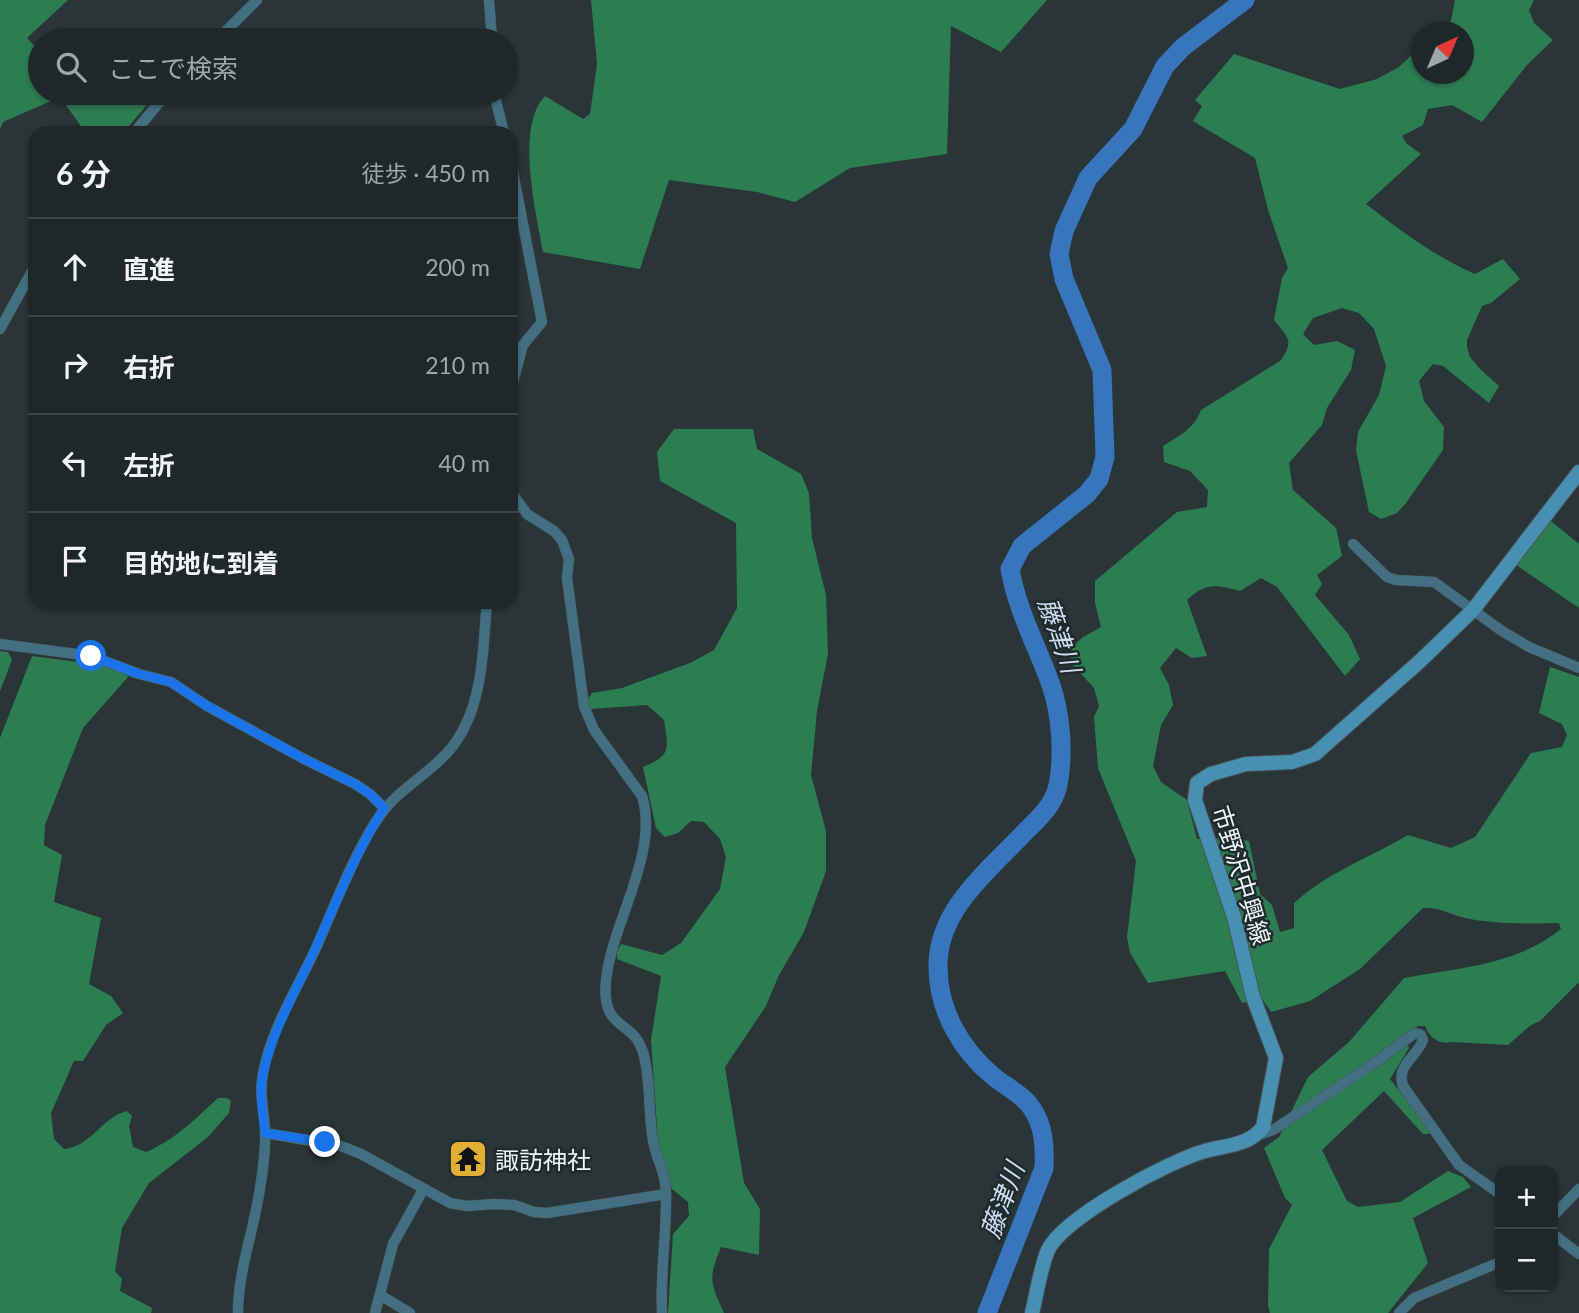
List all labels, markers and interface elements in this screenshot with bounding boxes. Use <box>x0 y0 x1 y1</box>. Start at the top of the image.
north arrow <box>1411 21 1474 84</box>
search box <box>28 28 518 105</box>
icon: search <box>52 48 90 86</box>
text: ここで検索 <box>108 52 238 84</box>
text: 6 分 <box>56 155 111 191</box>
text: 徒歩 · 450 m <box>361 159 490 187</box>
icon: ahead <box>56 248 94 286</box>
text: 直進 <box>123 253 175 285</box>
text: 200 m <box>425 253 490 281</box>
icon: right <box>56 346 94 384</box>
text: 右折 <box>123 351 175 383</box>
text: 210 m <box>425 351 490 379</box>
icon: left <box>56 444 94 482</box>
text: 左折 <box>123 449 175 481</box>
text: 40 m <box>439 449 490 477</box>
icon: arrive <box>56 542 94 580</box>
text: 目的地に到着 <box>123 547 279 579</box>
water label: 藤津川 <box>1032 593 1089 680</box>
route start <box>75 640 106 671</box>
street label: 市野沢中興線 <box>1207 802 1277 948</box>
route end <box>309 1126 340 1157</box>
temple icon: 諏訪神社 <box>447 1138 489 1180</box>
place label: 諏訪神社 <box>495 1145 591 1174</box>
water label: 藤津川 <box>974 1155 1031 1242</box>
map controls <box>1495 1166 1558 1292</box>
button: + <box>1495 1166 1558 1229</box>
button: − <box>1495 1229 1558 1292</box>

